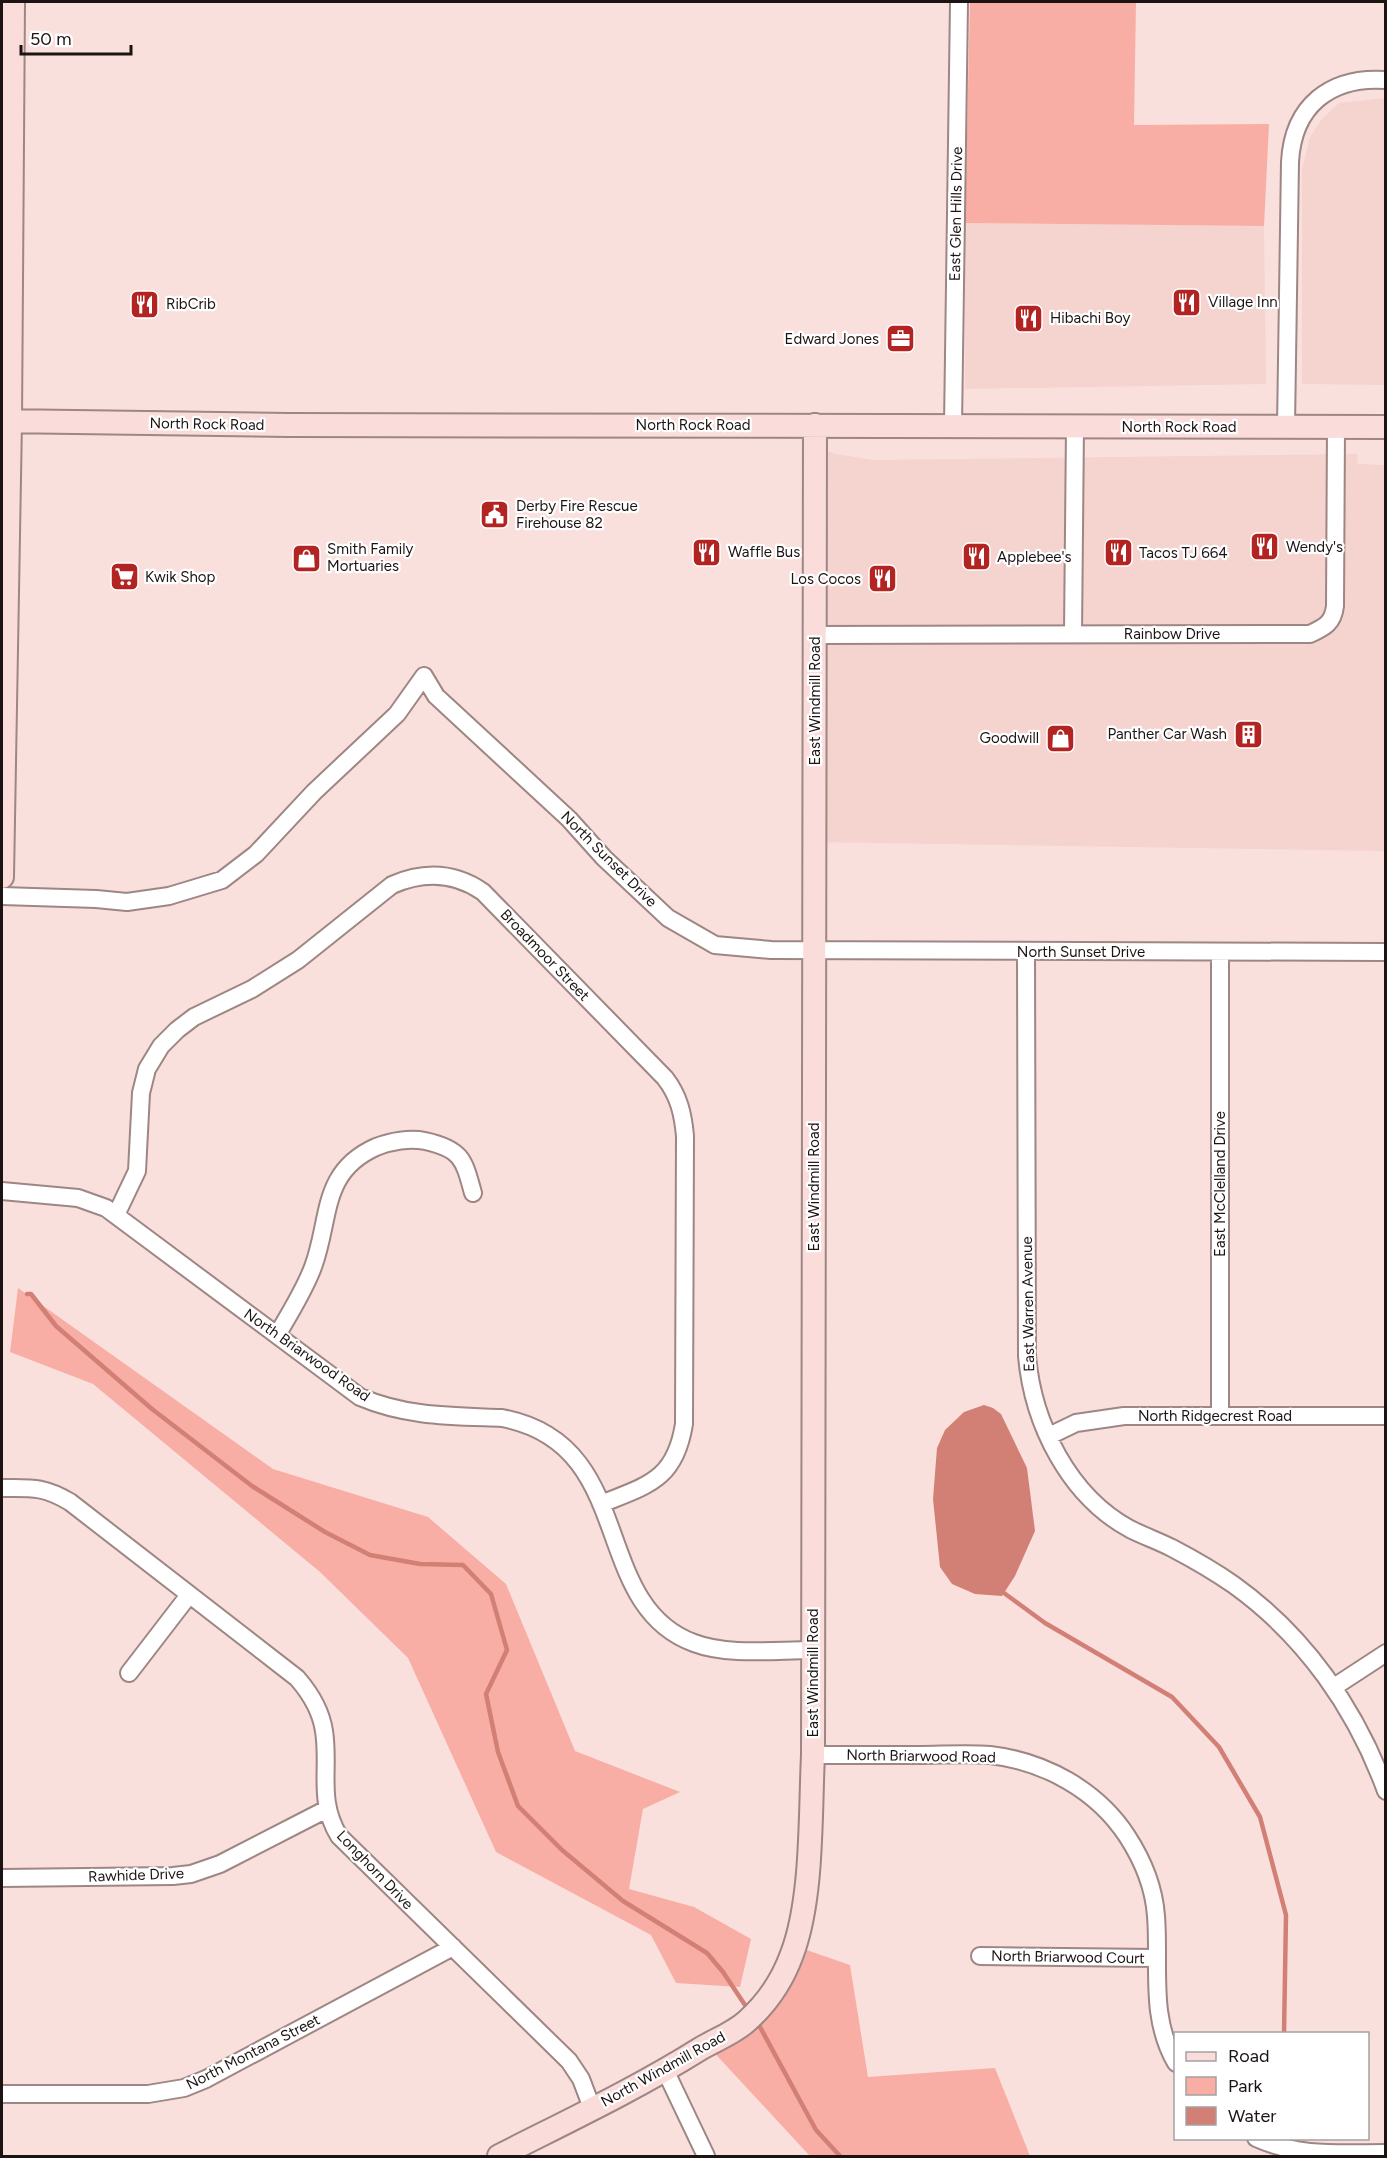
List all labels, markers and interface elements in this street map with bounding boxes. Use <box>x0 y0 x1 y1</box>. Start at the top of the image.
scale bar <box>21 18 130 56</box>
text: 50 m <box>30 28 72 50</box>
street label: East Glen Hills Drive <box>946 147 966 281</box>
restaurant icon: Village Inn <box>1171 286 1203 318</box>
restaurant icon: RibCrib <box>129 288 161 320</box>
place label: Village Inn <box>1208 293 1278 311</box>
place label: RibCrib <box>166 295 216 313</box>
restaurant icon: Hibachi Boy <box>1013 302 1045 334</box>
place label: Hibachi Boy <box>1050 309 1131 327</box>
office icon: Edward Jones <box>884 323 916 355</box>
place label: Edward Jones <box>785 330 879 348</box>
street label: North Rock Road <box>149 414 265 434</box>
street label: North Rock Road <box>636 416 750 434</box>
street label: North Rock Road <box>1122 418 1236 436</box>
place label: Derby Fire Rescue Firehouse 82 <box>516 497 638 532</box>
public building icon: Derby Fire Rescue Firehouse 82 <box>479 499 511 531</box>
restaurant icon: Wendy's <box>1249 531 1281 563</box>
restaurant icon: Waffle Bus <box>691 536 723 568</box>
restaurant icon: Tacos TJ 664 <box>1102 537 1134 569</box>
place label: Wendy's <box>1286 538 1343 556</box>
place label: Smith Family Mortuaries <box>327 540 413 575</box>
restaurant icon: Applebee's <box>960 541 992 573</box>
shop icon: Smith Family Mortuaries <box>290 542 322 574</box>
place label: Waffle Bus <box>728 543 800 561</box>
place label: Tacos TJ 664 <box>1139 544 1228 562</box>
place label: Applebee's <box>997 548 1072 566</box>
supermarket icon: Kwik Shop <box>108 561 140 593</box>
restaurant icon: Los Cocos <box>866 563 898 595</box>
place label: Kwik Shop <box>145 568 216 586</box>
place label: Los Cocos <box>790 570 861 588</box>
street label: Rainbow Drive <box>1124 625 1220 643</box>
street label: East Windmill Road <box>806 636 824 766</box>
building icon: Panther Car Wash <box>1232 718 1264 750</box>
shop icon: Goodwill <box>1044 722 1076 754</box>
place label: Panther Car Wash <box>1107 725 1227 743</box>
place label: Goodwill <box>980 729 1039 747</box>
street label: North Sunset Drive <box>557 807 661 911</box>
street label: Broadmoor Street <box>497 905 593 1005</box>
street label: North Sunset Drive <box>1017 943 1145 961</box>
street label: East McClelland Drive <box>1211 1111 1229 1257</box>
street label: East Windmill Road <box>805 1122 823 1252</box>
street label: East Warren Avenue <box>1018 1236 1038 1372</box>
street label: North Briarwood Road <box>241 1305 373 1405</box>
street label: North Ridgecrest Road <box>1138 1407 1292 1425</box>
street label: East Windmill Road <box>804 1608 822 1738</box>
street label: North Briarwood Road <box>846 1746 996 1766</box>
street label: Longhorn Drive <box>333 1827 417 1913</box>
street label: Rawhide Drive <box>88 1864 184 1886</box>
street label: North Briarwood Court <box>991 1947 1145 1967</box>
street label: North Montana Street <box>183 2010 323 2094</box>
street label: North Windmill Road <box>598 2027 728 2111</box>
legend <box>1174 2032 1369 2140</box>
text: Road <box>1228 2045 1269 2067</box>
text: Park <box>1228 2075 1263 2097</box>
text: Water <box>1228 2105 1276 2127</box>

